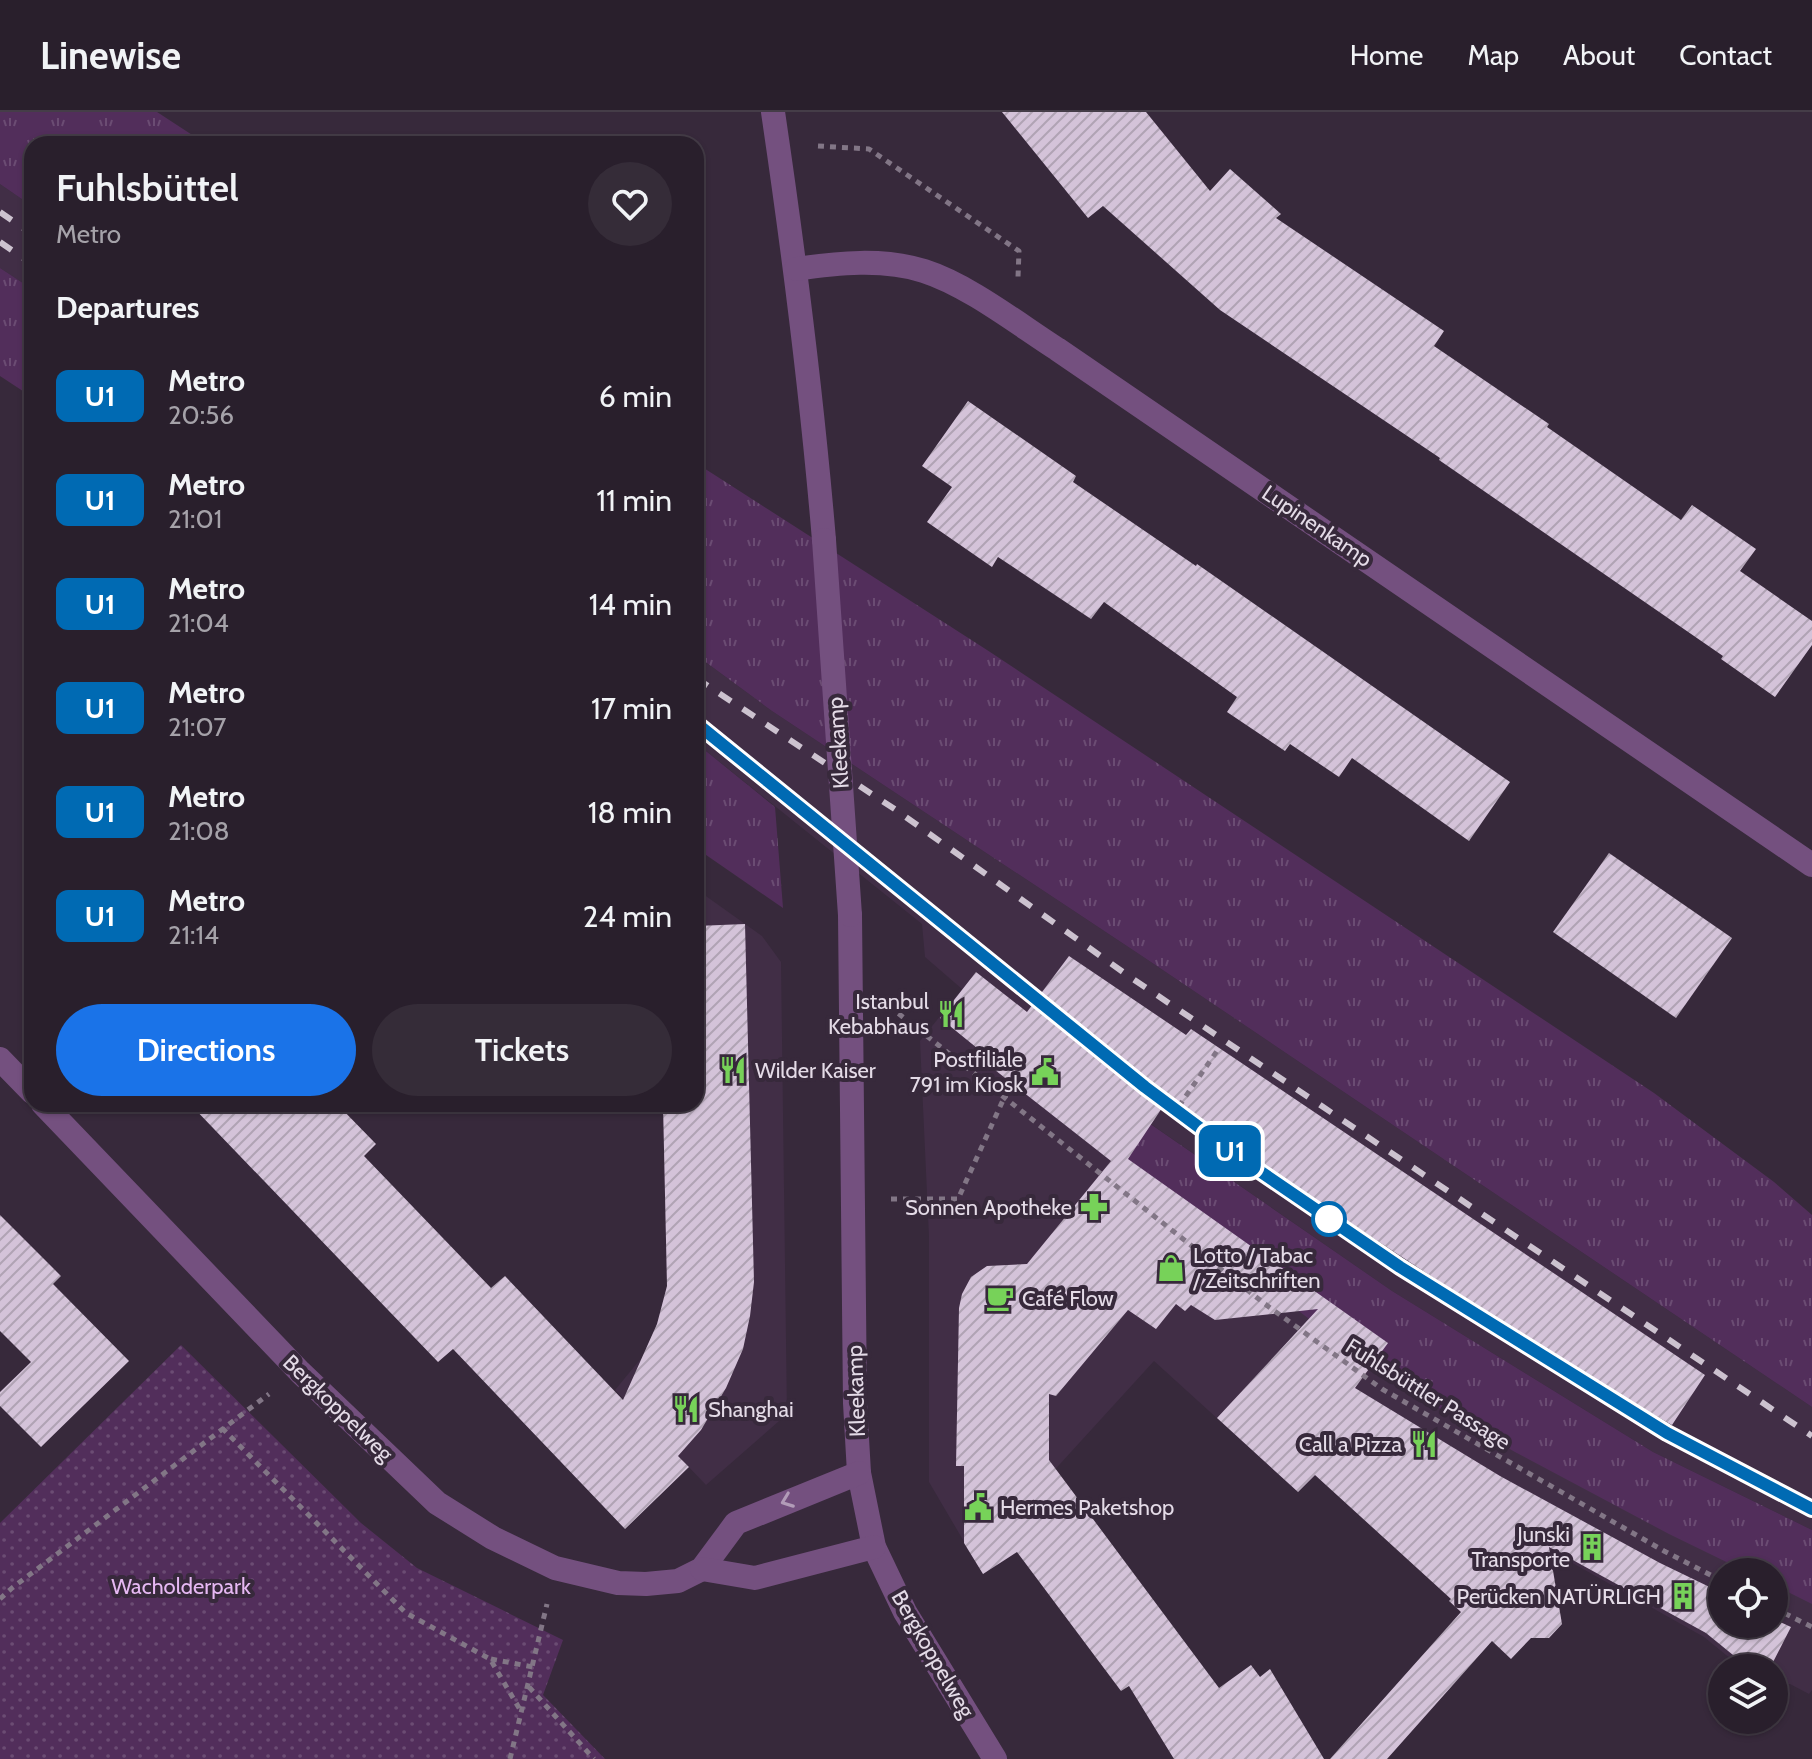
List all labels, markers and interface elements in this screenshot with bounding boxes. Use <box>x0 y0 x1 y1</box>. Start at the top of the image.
text: Linewise <box>40 32 181 79</box>
text: Home <box>1350 38 1423 72</box>
text: Map <box>1467 38 1519 72</box>
text: About <box>1563 38 1635 72</box>
text: Contact <box>1679 38 1772 72</box>
button: heart <box>588 162 672 246</box>
text: Fuhlsbüttel <box>56 164 239 211</box>
text: Metro <box>56 218 121 250</box>
text: Departures <box>56 289 200 326</box>
text: Metro <box>168 362 245 399</box>
text: 6 min <box>599 378 672 415</box>
text: U1 <box>85 379 115 413</box>
text: 20:56 <box>168 399 234 431</box>
text: Metro <box>168 466 245 503</box>
street label: Lupinenkamp <box>1257 479 1377 573</box>
text: 11 min <box>596 482 672 519</box>
text: U1 <box>85 483 115 517</box>
text: 21:01 <box>168 503 222 535</box>
text: Metro <box>168 570 245 607</box>
text: 14 min <box>589 586 672 623</box>
text: U1 <box>85 587 115 621</box>
text: 21:04 <box>168 607 229 639</box>
text: Metro <box>168 674 245 711</box>
text: 17 min <box>591 690 672 727</box>
text: U1 <box>85 691 115 725</box>
street label: Kleekamp <box>821 696 855 790</box>
text: 21:07 <box>168 711 226 743</box>
text: Metro <box>168 778 245 815</box>
text: 18 min <box>588 794 672 831</box>
text: U1 <box>85 795 115 829</box>
text: 21:08 <box>168 815 229 847</box>
text: Metro <box>168 882 245 919</box>
text: 24 min <box>583 898 672 935</box>
text: U1 <box>85 899 115 933</box>
text: 21:14 <box>168 919 219 951</box>
place label: Istanbul Kebabhaus <box>828 988 930 1040</box>
restaurant icon: Istanbul Kebabhaus <box>936 999 966 1029</box>
button: Directions <box>56 1004 356 1096</box>
button: Tickets <box>372 1004 672 1096</box>
place label: Postfiliale 791 im Kiosk <box>910 1046 1023 1098</box>
restaurant icon: Wilder Kaiser <box>718 1055 748 1085</box>
place label: Wilder Kaiser <box>755 1057 876 1084</box>
public building icon: Postfiliale 791 im Kiosk <box>1030 1057 1060 1087</box>
line badge: U1 <box>1194 1125 1266 1177</box>
text: U1 <box>1215 1134 1245 1168</box>
pharmacy icon: Sonnen Apotheke <box>1079 1192 1109 1222</box>
place label: Sonnen Apotheke <box>905 1194 1072 1221</box>
unlabelled marker <box>1312 1202 1346 1236</box>
place label: Lotto / Tabac / Zeitschriften <box>1192 1242 1321 1294</box>
shop icon: Lotto / Tabac / Zeitschriften <box>1156 1253 1186 1283</box>
cafe icon: Café Flow <box>985 1283 1015 1313</box>
place label: Café Flow <box>1022 1285 1114 1312</box>
street label: Fuhlsbüttler Passage <box>1341 1332 1515 1456</box>
street label: Kleekamp <box>841 1345 871 1437</box>
street label: Bergkoppelweg <box>277 1349 399 1468</box>
restaurant icon: Shanghai <box>671 1394 701 1424</box>
place label: Shanghai <box>708 1396 794 1423</box>
restaurant icon: Call a Pizza <box>1409 1429 1439 1459</box>
place label: Call a Pizza <box>1299 1431 1402 1458</box>
one-way arrow <box>780 1491 794 1508</box>
public building icon: Hermes Paketshop <box>963 1492 993 1522</box>
place label: Hermes Paketshop <box>1000 1494 1174 1521</box>
place label: Junski Transporte <box>1472 1521 1570 1573</box>
building icon: Junski Transporte <box>1577 1532 1607 1562</box>
map controls <box>1708 1558 1788 1734</box>
button: locate <box>1708 1558 1788 1638</box>
park label: Wacholderpark <box>111 1573 251 1600</box>
building icon: Perücken NATÜRLICH <box>1668 1581 1698 1611</box>
place label: Perücken NATÜRLICH <box>1457 1583 1661 1610</box>
street label: Bergkoppelweg <box>886 1586 981 1723</box>
button: layers <box>1708 1654 1788 1734</box>

